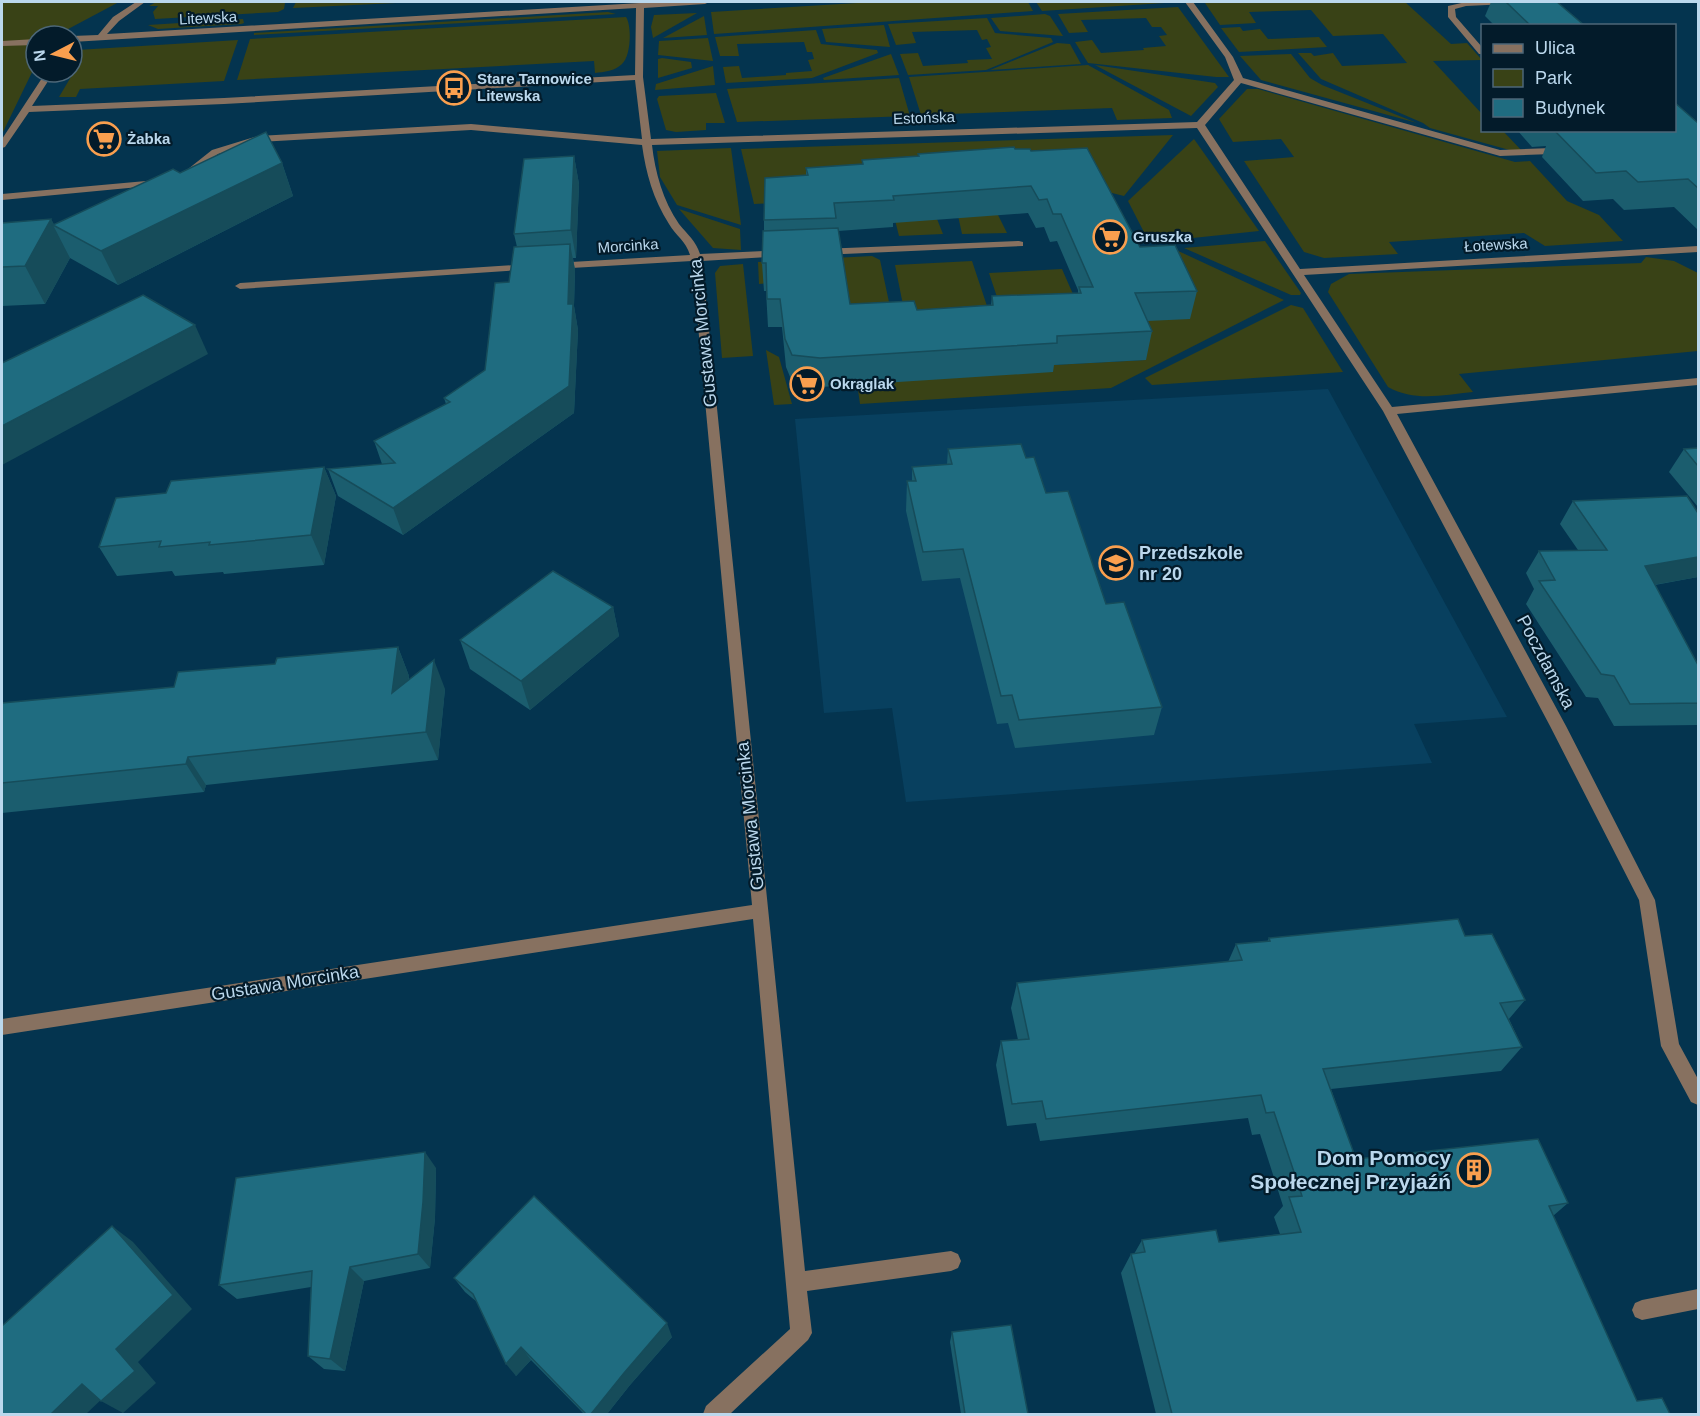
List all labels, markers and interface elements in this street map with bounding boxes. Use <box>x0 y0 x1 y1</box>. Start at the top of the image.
street label: Litewska <box>178 7 238 28</box>
north arrow <box>24 24 84 84</box>
legend <box>1481 24 1676 132</box>
text: Ulica <box>1535 38 1576 58</box>
text: N <box>30 49 49 63</box>
text: Park <box>1535 68 1573 88</box>
bus stop icon: Stare Tarnowice Litewska <box>436 70 472 106</box>
place label: Stare Tarnowice Litewska <box>477 70 592 104</box>
text: Budynek <box>1535 98 1606 118</box>
street label: Estońska <box>893 108 956 127</box>
supermarket icon: Żabka <box>86 121 122 157</box>
place label: Żabka <box>127 130 171 147</box>
supermarket icon: Gruszka <box>1092 219 1128 255</box>
place label: Gruszka <box>1133 228 1193 245</box>
street label: Łotewska <box>1464 234 1529 255</box>
street label: Morcinka <box>597 235 660 256</box>
street label: Gustawa Morcinka <box>685 257 721 408</box>
supermarket icon: Okrąglak <box>789 366 825 402</box>
place label: Okrąglak <box>830 375 895 392</box>
place label: Przedszkole nr 20 <box>1139 543 1243 584</box>
school or university icon: Przedszkole nr 20 <box>1098 545 1134 581</box>
street label: Poczdamska <box>1513 612 1579 713</box>
street label: Gustawa Morcinka <box>732 740 768 891</box>
street label: Gustawa Morcinka <box>210 961 361 1005</box>
place label: Dom Pomocy Społecznej Przyjaźń <box>1250 1146 1451 1193</box>
building icon: Dom Pomocy Społecznej Przyjaźń <box>1456 1152 1492 1188</box>

